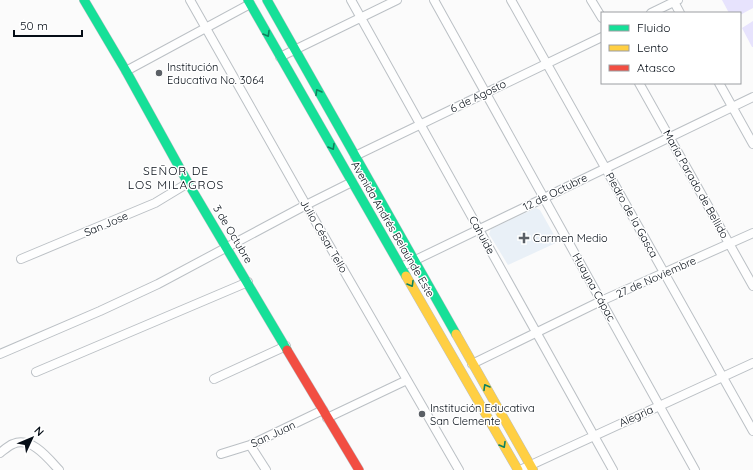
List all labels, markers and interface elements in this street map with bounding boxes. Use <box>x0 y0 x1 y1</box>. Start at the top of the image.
scale bar <box>14 12 82 38</box>
legend <box>601 12 741 84</box>
text: 50 m <box>20 18 48 33</box>
text: Fluido <box>637 20 670 35</box>
one-way arrow <box>263 30 270 37</box>
text: Lento <box>637 40 668 55</box>
place label: Institución Educativa No. 3064 <box>167 60 264 87</box>
text: Atasco <box>637 60 675 75</box>
marker: Institución Educativa No. 3064 <box>154 68 164 78</box>
street label: 6 de Agosto <box>448 76 509 116</box>
one-way arrow <box>316 88 323 96</box>
street label: María Parado de Bellido <box>660 127 732 241</box>
one-way arrow <box>327 143 334 150</box>
street label: Avenida Andrés Belaúnde Este <box>348 159 438 299</box>
district label: SEÑOR DE LOS MILAGROS <box>128 163 224 192</box>
street label: 12 de Octubre <box>520 170 590 214</box>
street label: Piedro de la Gasca <box>603 170 661 260</box>
street label: Julio César Tello <box>297 197 351 276</box>
street label: 3 de Octubre <box>210 202 256 266</box>
street label: San Jose <box>82 208 130 240</box>
street label: Cahuide <box>466 213 498 257</box>
place label: Carmen Medio <box>533 231 608 245</box>
marker: Carmen Medio <box>518 232 530 244</box>
street label: Huayna Cápac <box>569 250 619 324</box>
street label: 27 de Noviembre <box>614 253 698 301</box>
one-way arrow <box>406 279 413 287</box>
one-way arrow <box>483 384 490 391</box>
place label: Institución Educativa San Clemente <box>430 401 535 428</box>
street label: Alegria <box>617 402 655 430</box>
marker: Institución Educativa San Clemente <box>417 409 427 419</box>
north arrow <box>12 418 52 458</box>
street label: San Juan <box>248 418 298 450</box>
text: N <box>31 423 47 439</box>
one-way arrow <box>499 441 506 448</box>

